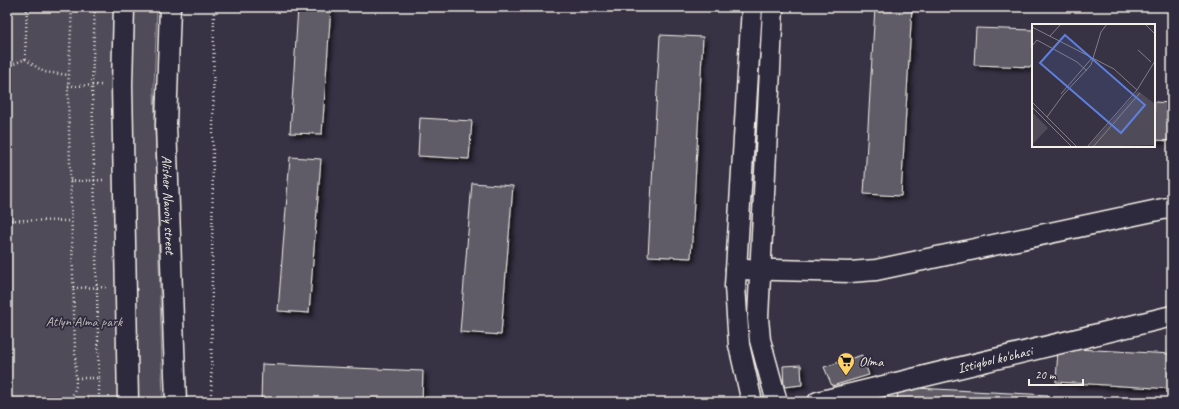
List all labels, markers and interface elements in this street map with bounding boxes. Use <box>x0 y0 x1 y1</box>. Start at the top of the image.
inset map <box>1032 24 1155 147</box>
street label: Alisher Navoiy street <box>158 155 179 256</box>
park label: Atlyn Alma park <box>46 313 123 330</box>
street label: Istiqbol ko'chasi <box>956 342 1036 377</box>
supermarket icon: Olma <box>836 351 856 376</box>
place label: Olma <box>859 353 884 370</box>
scale bar <box>1029 361 1083 387</box>
text: 20 m <box>1035 367 1057 383</box>

